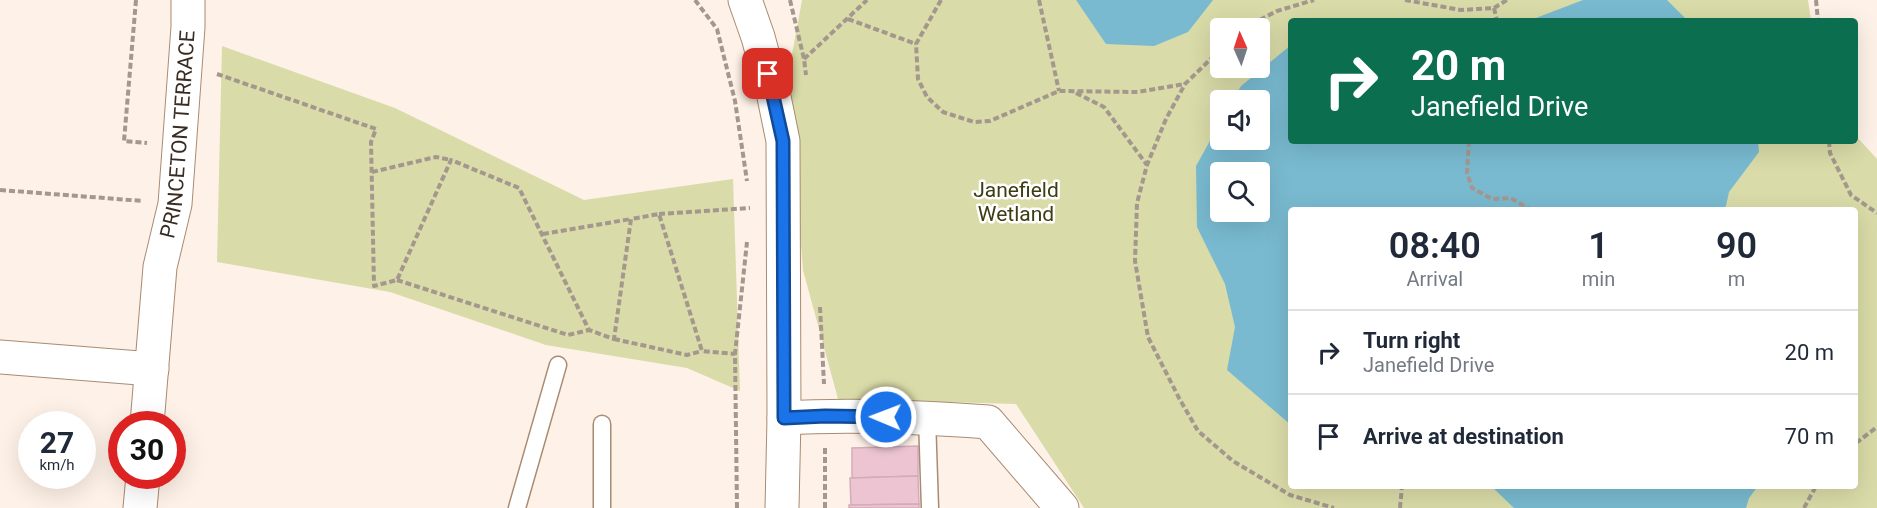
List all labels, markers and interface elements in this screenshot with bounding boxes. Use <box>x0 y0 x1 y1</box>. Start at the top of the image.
north arrow <box>1210 18 1270 78</box>
map controls <box>1210 18 1270 222</box>
street label: PRINCETON TERRACE <box>155 29 200 241</box>
text: 20 m <box>1411 41 1506 90</box>
icon: right <box>1312 42 1390 120</box>
pin <box>742 48 793 99</box>
icon: arrive <box>751 57 784 90</box>
button: sound <box>1210 90 1270 150</box>
text: Janefield Drive <box>1411 91 1588 123</box>
button: search <box>1210 162 1270 222</box>
park label: Janefield Wetland <box>973 178 1059 226</box>
text: 08:40 <box>1389 225 1481 267</box>
text: 1 <box>1588 225 1609 267</box>
text: 90 <box>1716 225 1757 267</box>
text: Arrival <box>1406 267 1463 291</box>
text: min <box>1582 267 1615 291</box>
text: m <box>1728 267 1745 291</box>
text: Turn right <box>1363 328 1460 353</box>
icon: right <box>1312 336 1345 369</box>
text: 20 m <box>1785 340 1834 365</box>
text: Janefield Drive <box>1363 353 1494 377</box>
position arrow <box>854 385 918 449</box>
speed limit sign: 30 <box>108 411 186 489</box>
icon: arrive <box>1312 420 1345 453</box>
text: Arrive at destination <box>1363 424 1564 449</box>
text: 70 m <box>1785 424 1834 449</box>
text: 27 <box>40 425 74 460</box>
text: km/h <box>39 456 75 474</box>

